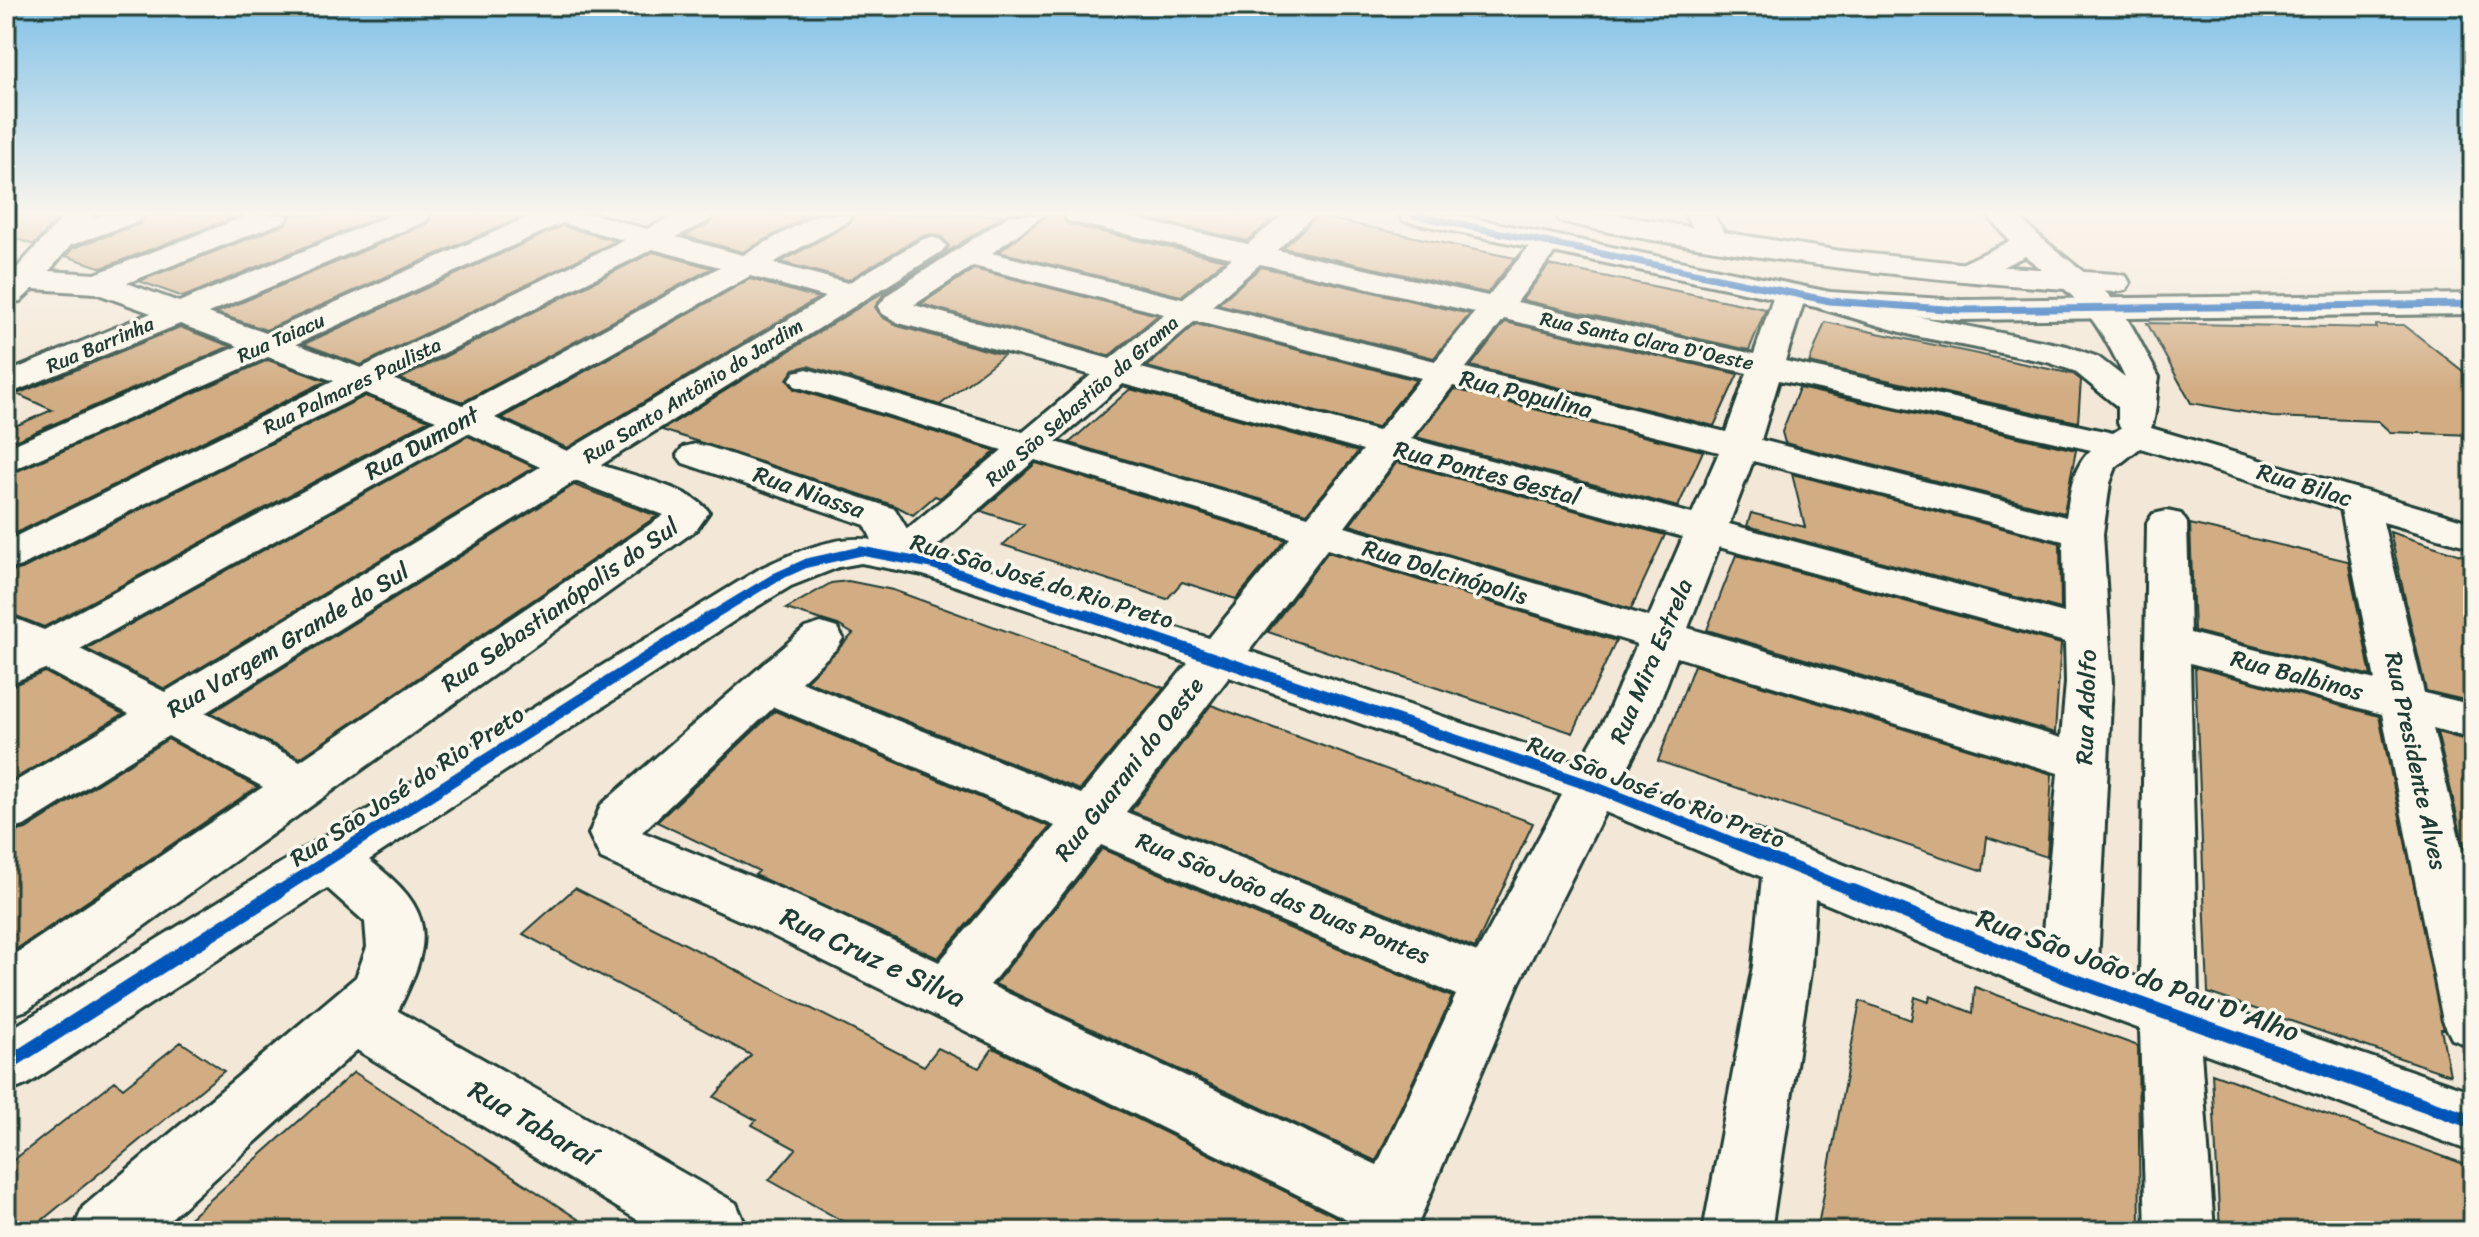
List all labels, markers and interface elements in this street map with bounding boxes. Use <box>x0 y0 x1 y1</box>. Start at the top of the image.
street label: Rua Santa Clara D'Oeste <box>1537 301 1757 381</box>
street label: Rua Taiacu <box>231 303 331 373</box>
street label: Rua Barrinha <box>41 306 160 383</box>
street label: Rua São Sebastião da Grama <box>977 306 1187 496</box>
street label: Rua Santo Antônio do Jardim <box>576 309 810 473</box>
street label: Rua Palmares Paulista <box>257 328 447 444</box>
street label: Rua Populina <box>1455 357 1597 431</box>
street label: Rua Dumont <box>357 393 489 492</box>
street label: Rua Pontes Gestal <box>1389 428 1586 518</box>
street label: Rua Bilac <box>2252 451 2358 520</box>
street label: Rua Niassa <box>748 453 871 531</box>
street label: Rua Sebastianópolis do Sul <box>432 506 689 703</box>
street label: Rua São José do Rio Preto <box>905 521 1179 641</box>
street label: Rua Dolcinópolis <box>1357 527 1533 617</box>
street label: Rua Vargem Grande do Sul <box>158 550 419 729</box>
street label: Rua Mira Estrela <box>1597 572 1705 750</box>
street label: Rua Balbinos <box>2226 637 2369 713</box>
street label: Rua Presidente Alves <box>2372 648 2460 874</box>
street label: Rua Adolfo <box>2063 649 2109 765</box>
street label: Rua Guarani do Oeste <box>1043 667 1215 871</box>
street label: Rua São José do Rio Preto <box>281 694 533 878</box>
street label: Rua São José do Rio Preto <box>1521 723 1791 861</box>
street label: Rua São João das Duas Pontes <box>1130 820 1436 976</box>
street label: Rua Cruz e Silva <box>772 893 974 1021</box>
street label: Rua São João do Pau D'Alho <box>1970 894 2306 1056</box>
street label: Rua Tabaraí <box>459 1066 610 1181</box>

